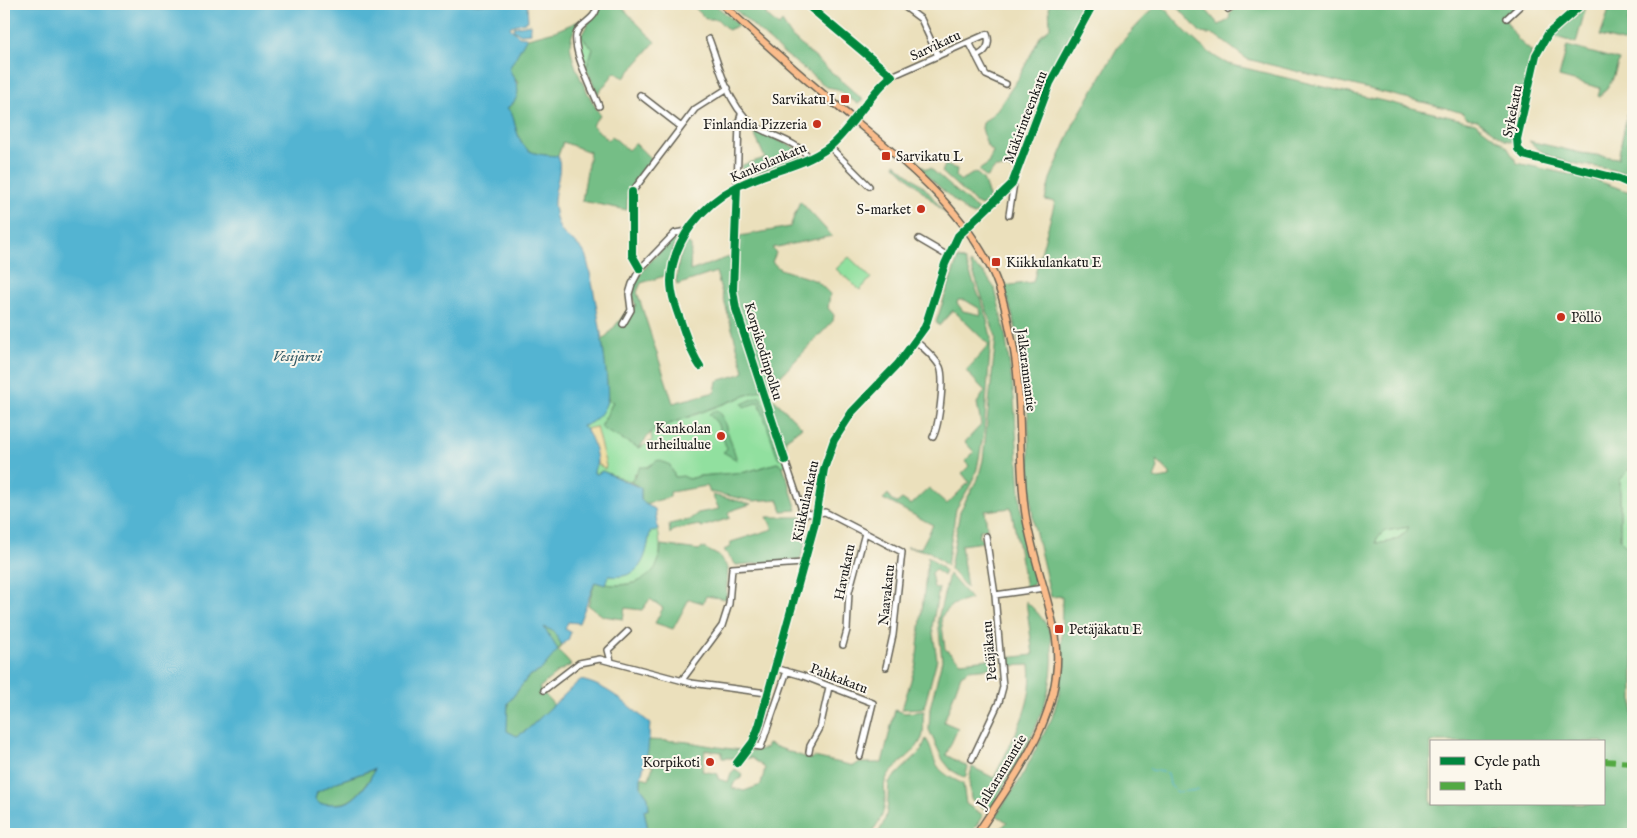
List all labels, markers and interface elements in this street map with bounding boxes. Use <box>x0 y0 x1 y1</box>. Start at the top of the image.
street label: Sarvikatu <box>907 26 964 65</box>
street label: Mäkirinteenkatu <box>1000 69 1052 166</box>
street label: Sykekatu <box>1499 83 1527 139</box>
place label: Sarvikatu I <box>772 91 835 109</box>
marker: Sarvikatu I <box>839 93 851 105</box>
place label: Finlandia Pizzeria <box>703 116 808 134</box>
marker: Finlandia Pizzeria <box>811 118 823 130</box>
street label: Kankolankatu <box>727 139 809 187</box>
place label: Sarvikatu L <box>896 148 963 166</box>
marker: Sarvikatu L <box>880 150 892 162</box>
place label: S-market <box>857 201 911 219</box>
marker: S-market <box>915 203 927 215</box>
place label: Kiikkulankatu E <box>1006 254 1102 272</box>
marker: Kiikkulankatu E <box>990 256 1002 268</box>
street label: Korpikodinpolku <box>740 300 786 402</box>
place label: Pöllö <box>1571 309 1602 327</box>
marker: Pöllö <box>1555 311 1567 323</box>
street label: Jalkarannantie <box>1012 326 1040 413</box>
water label: Vesijärvi <box>273 347 323 366</box>
place label: Kankolan urheilualue <box>647 420 712 454</box>
marker: Kankolan urheilualue <box>715 430 727 442</box>
street label: Kiikkulankatu <box>789 459 823 544</box>
street label: Havukatu <box>830 542 860 602</box>
street label: Naavakatu <box>875 564 899 627</box>
street label: Petäjäkatu <box>978 620 1002 682</box>
place label: Petäjäkatu E <box>1069 621 1142 639</box>
marker: Petäjäkatu E <box>1053 623 1065 635</box>
street label: Pahkakatu <box>807 660 870 698</box>
street label: Jalkarannantie <box>972 731 1031 814</box>
legend <box>1430 740 1604 806</box>
text: Cycle path <box>1474 752 1540 771</box>
place label: Korpikoti <box>643 754 700 772</box>
marker: Korpikoti <box>704 756 716 768</box>
text: Path <box>1474 776 1502 795</box>

